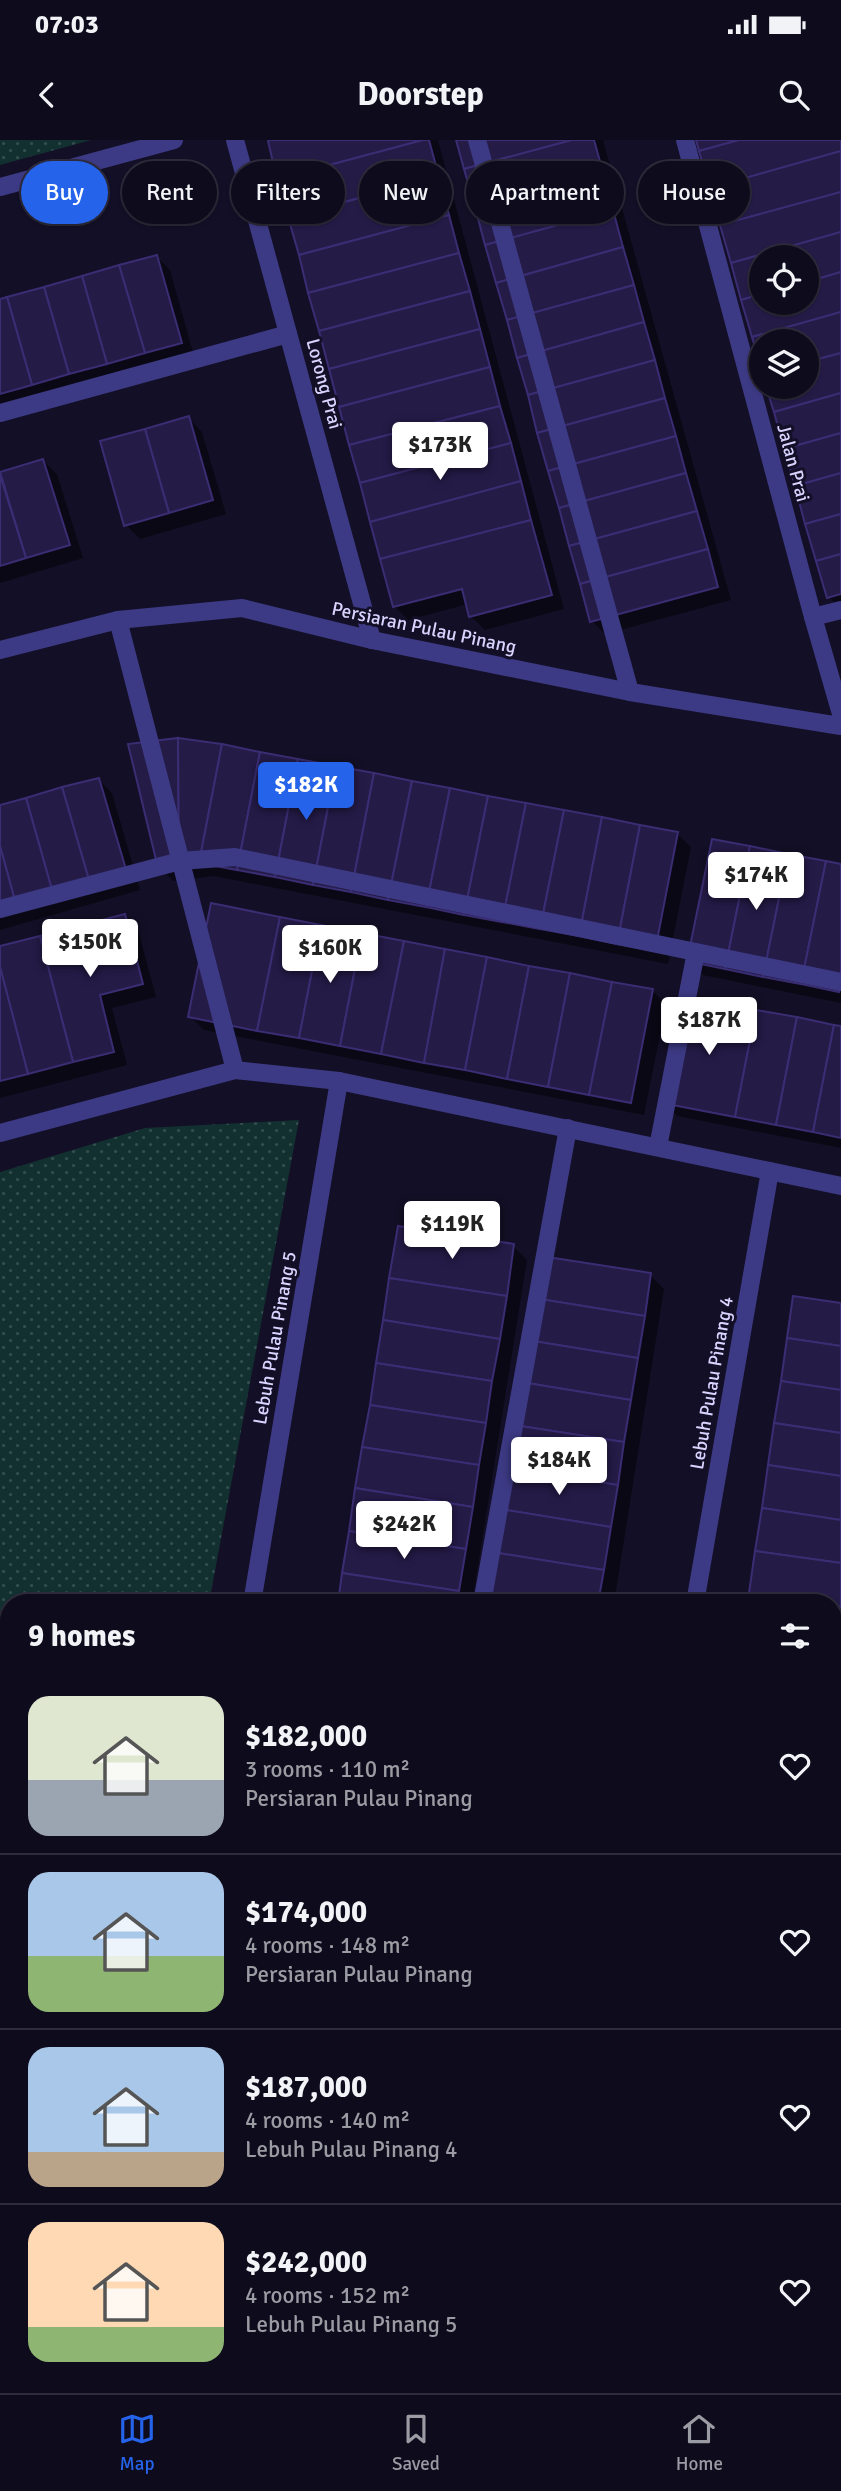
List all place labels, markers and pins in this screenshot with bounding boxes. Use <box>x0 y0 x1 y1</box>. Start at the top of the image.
pin: $173K <box>391 422 489 482</box>
pin: $182K <box>257 762 355 822</box>
pin: $174K <box>707 852 805 912</box>
pin: $150K <box>41 920 139 979</box>
pin: $160K <box>281 926 379 985</box>
pin: $187K <box>660 998 758 1057</box>
pin: $119K <box>403 1202 501 1261</box>
pin: $184K <box>510 1438 608 1497</box>
pin: $242K <box>355 1502 453 1561</box>

